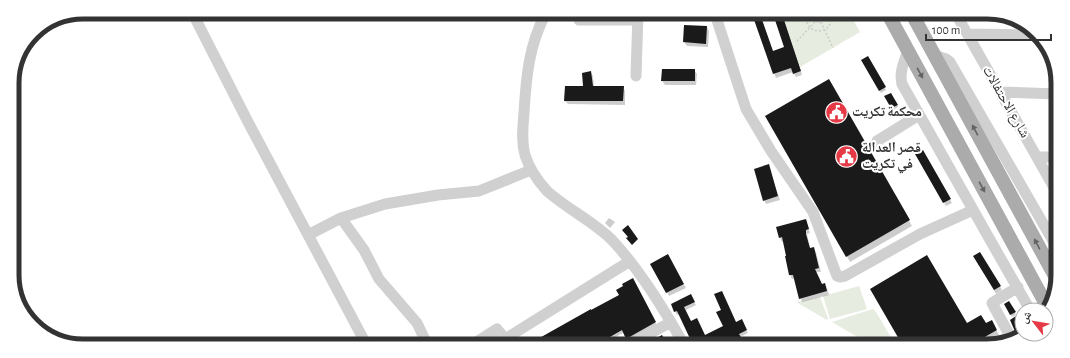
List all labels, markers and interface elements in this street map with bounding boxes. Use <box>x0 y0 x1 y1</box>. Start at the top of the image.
scale bar <box>926 16 1051 42</box>
text: 100 m <box>932 24 960 36</box>
street label: شارع الاحتفالات <box>978 64 1032 141</box>
one-way arrow <box>917 67 924 79</box>
public building icon: محكمة تكريت <box>823 99 849 125</box>
place label: محكمة تكريت <box>852 105 922 119</box>
one-way arrow <box>972 124 978 136</box>
place label: قصر العدالة في تكريت <box>862 141 921 174</box>
public building icon: قصر العدالة في تكريت <box>833 143 859 169</box>
one-way arrow <box>979 181 986 193</box>
one-way arrow <box>1034 238 1040 250</box>
north arrow <box>1014 302 1054 342</box>
text: ش <box>1018 309 1035 326</box>

